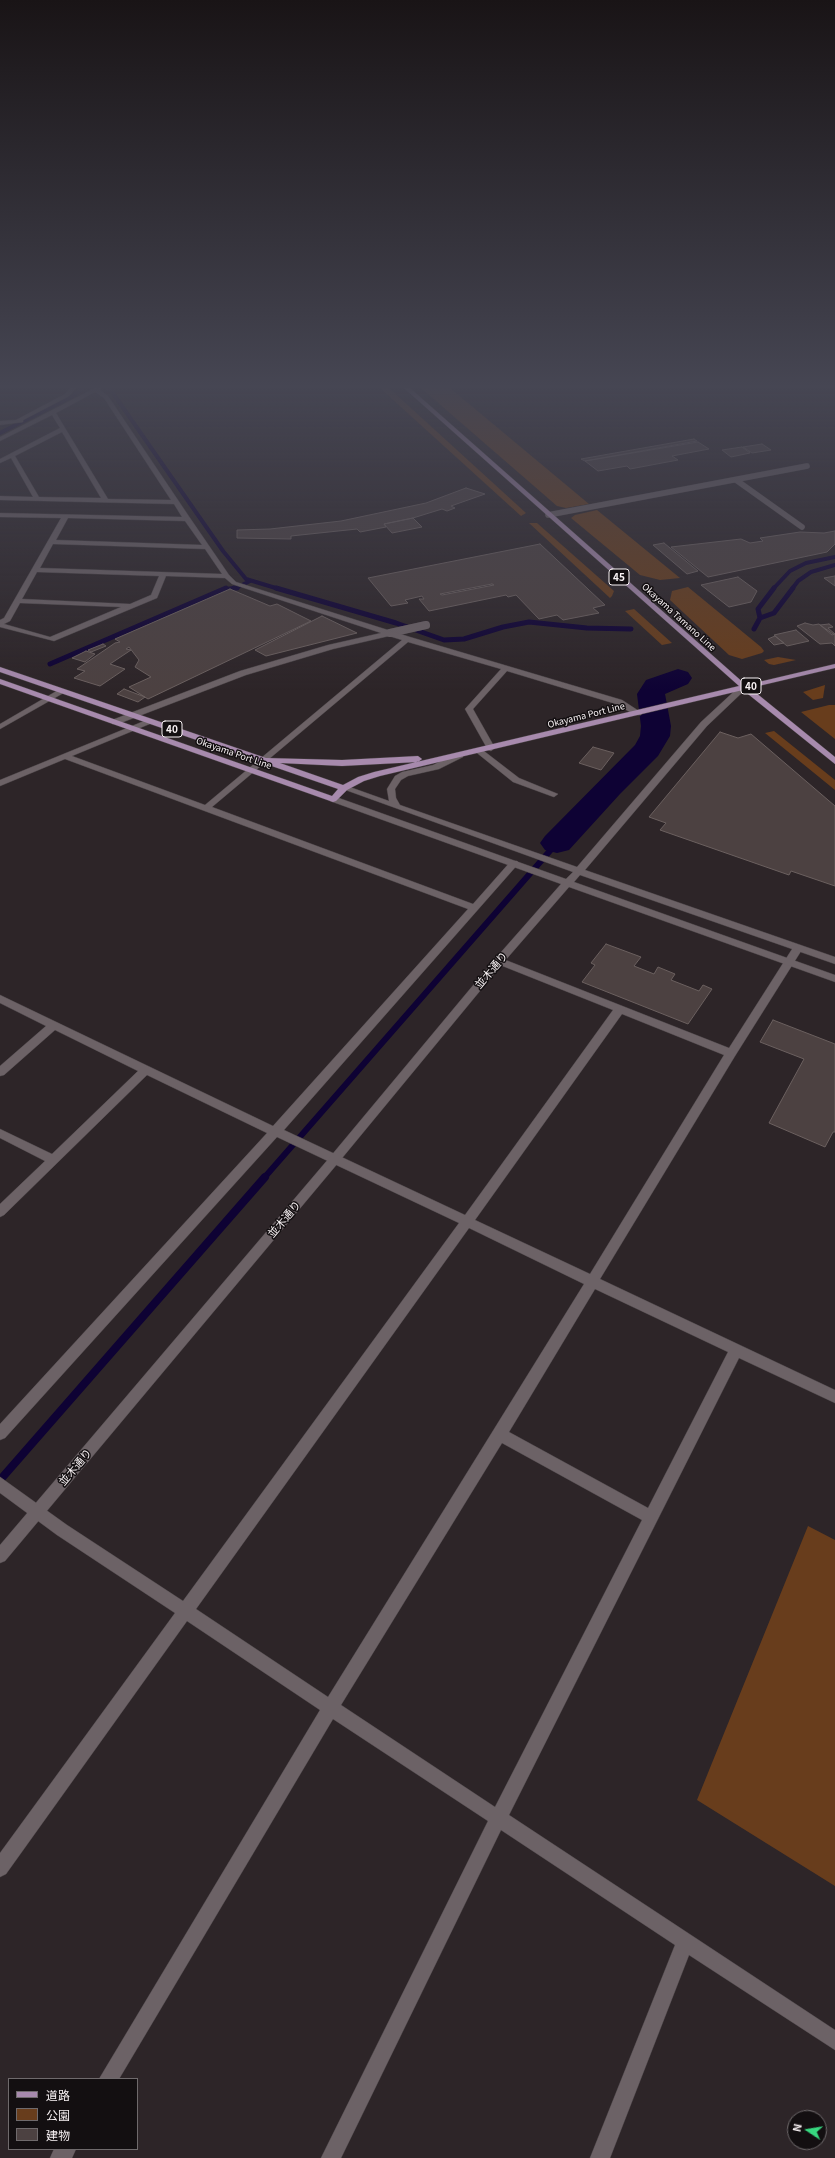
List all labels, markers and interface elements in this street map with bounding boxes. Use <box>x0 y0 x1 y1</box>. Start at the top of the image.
road number: 45 <box>609 569 629 585</box>
street label: Okayama Tamano Line <box>640 581 718 653</box>
road number: 40 <box>741 678 761 694</box>
street label: Okayama Port Line <box>546 700 626 730</box>
road number: 40 <box>162 721 182 737</box>
street label: Okayama Port Line <box>195 735 273 771</box>
street label: 並木通り <box>472 949 510 991</box>
street label: 並木通り <box>265 1198 303 1240</box>
street label: 並木通り <box>56 1446 94 1488</box>
legend <box>8 2078 138 2150</box>
text: 道路 <box>46 2086 70 2103</box>
text: 公園 <box>46 2106 70 2123</box>
north arrow <box>787 2110 827 2150</box>
text: N <box>788 2122 805 2133</box>
text: 建物 <box>46 2126 70 2143</box>

